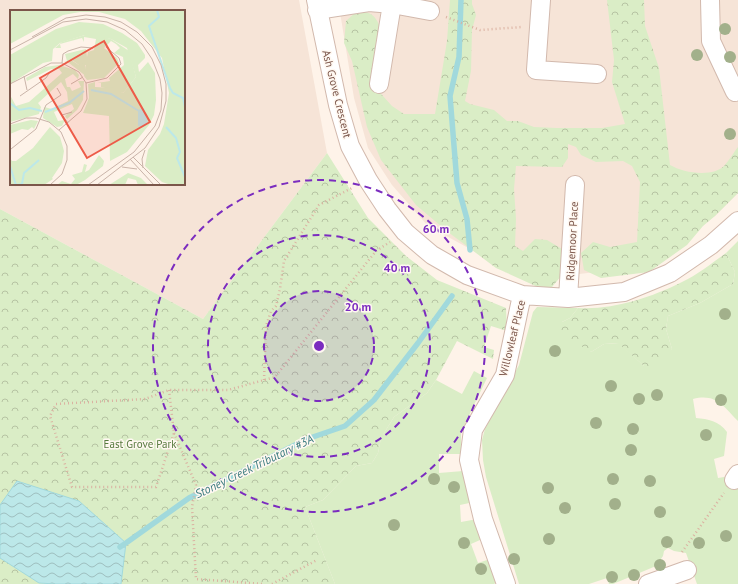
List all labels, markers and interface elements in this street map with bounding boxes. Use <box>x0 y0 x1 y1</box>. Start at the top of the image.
inset map <box>10 10 185 185</box>
street label: Ash Grove Crescent <box>319 49 355 140</box>
street label: Ridgemoor Place <box>563 201 581 281</box>
text: 60 m <box>423 221 449 236</box>
text: 40 m <box>384 260 410 275</box>
street label: Willowleaf Place <box>496 298 528 378</box>
text: 20 m <box>345 299 371 314</box>
centre of rings <box>312 339 326 353</box>
water label: Stoney Creek Tributary #3A <box>192 431 316 501</box>
park label: East Grove Park <box>104 437 177 451</box>

